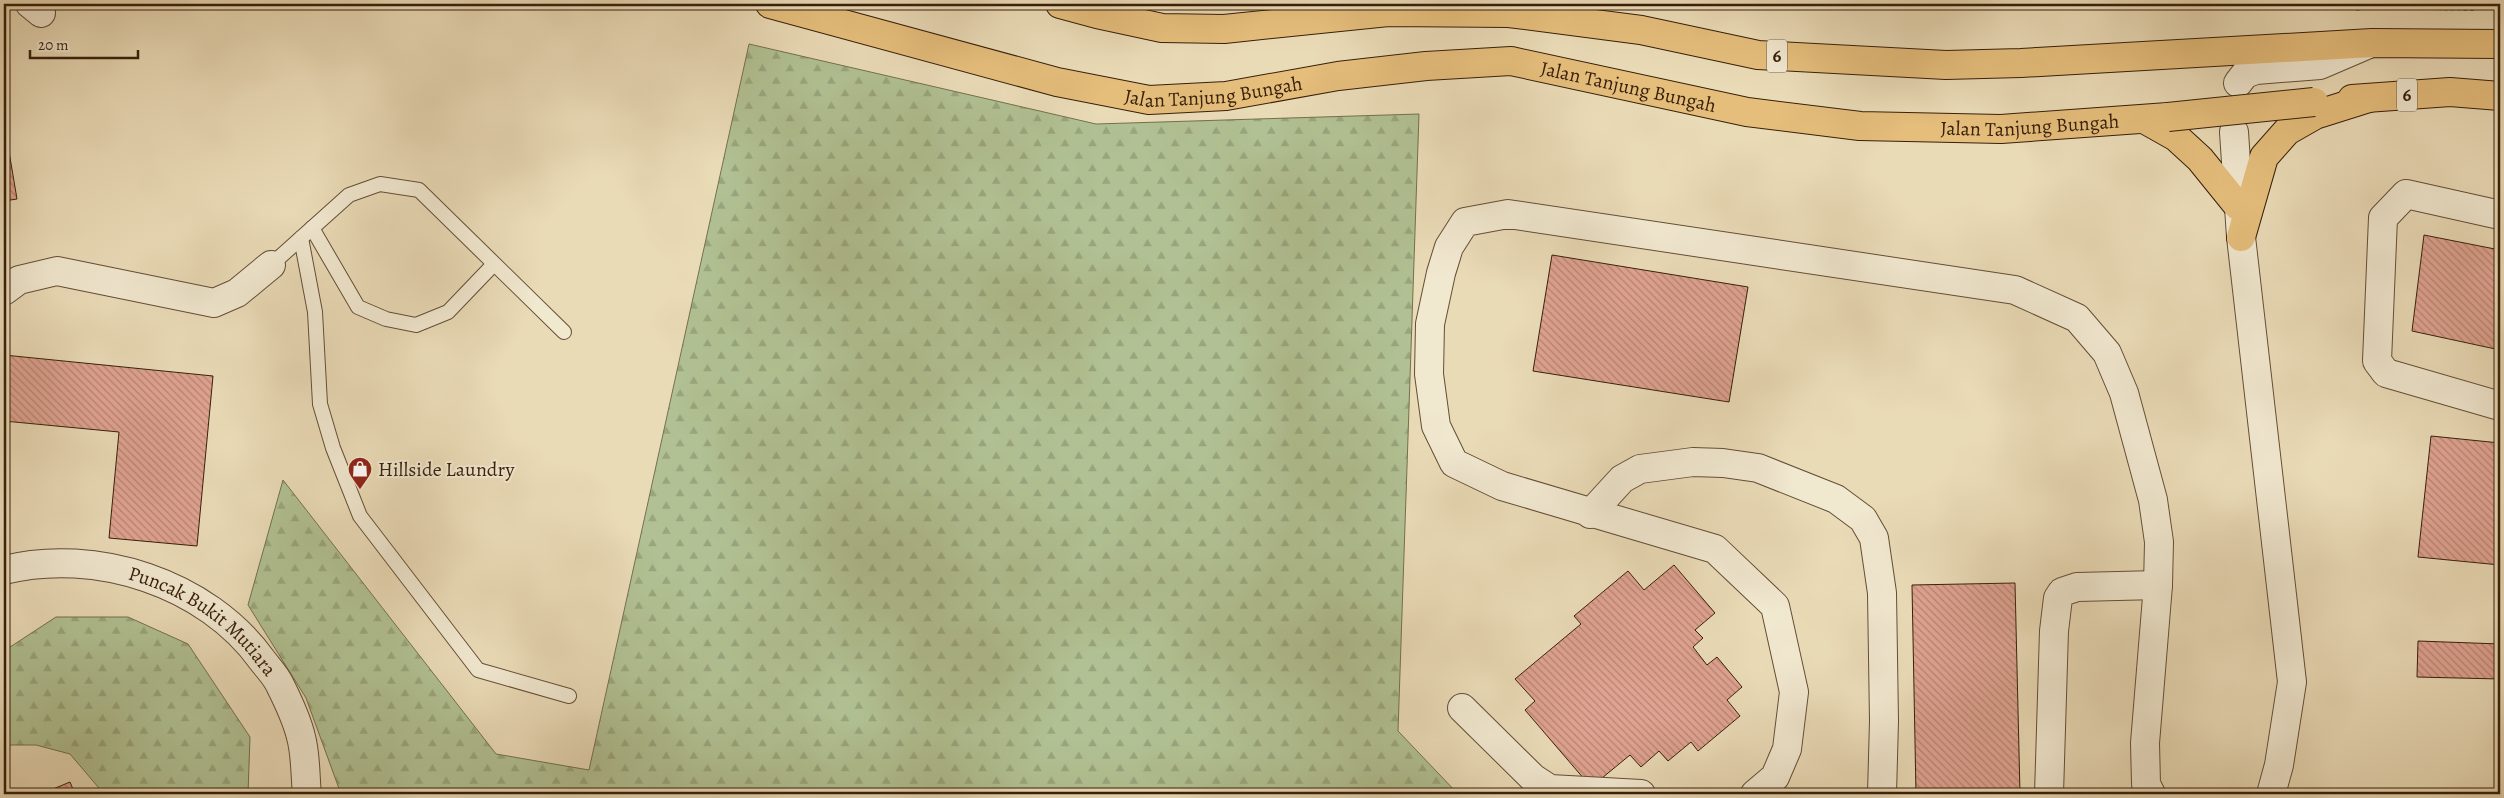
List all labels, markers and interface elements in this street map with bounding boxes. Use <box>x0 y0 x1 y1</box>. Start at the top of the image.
scale bar <box>30 28 138 60</box>
text: 20 m <box>38 35 69 55</box>
road number: 6 <box>1767 40 1787 72</box>
street label: Jalan Tanjung Bungah <box>1538 54 1719 119</box>
street label: Jalan Tanjung Bungah <box>1122 69 1305 114</box>
road number: 6 <box>2397 78 2417 112</box>
street label: Jalan Tanjung Bungah <box>1940 107 2120 143</box>
shop icon: Hillside Laundry <box>347 456 373 490</box>
place label: Hillside Laundry <box>378 456 516 483</box>
street label: Puncak Bukit Mutiara <box>125 559 283 682</box>

